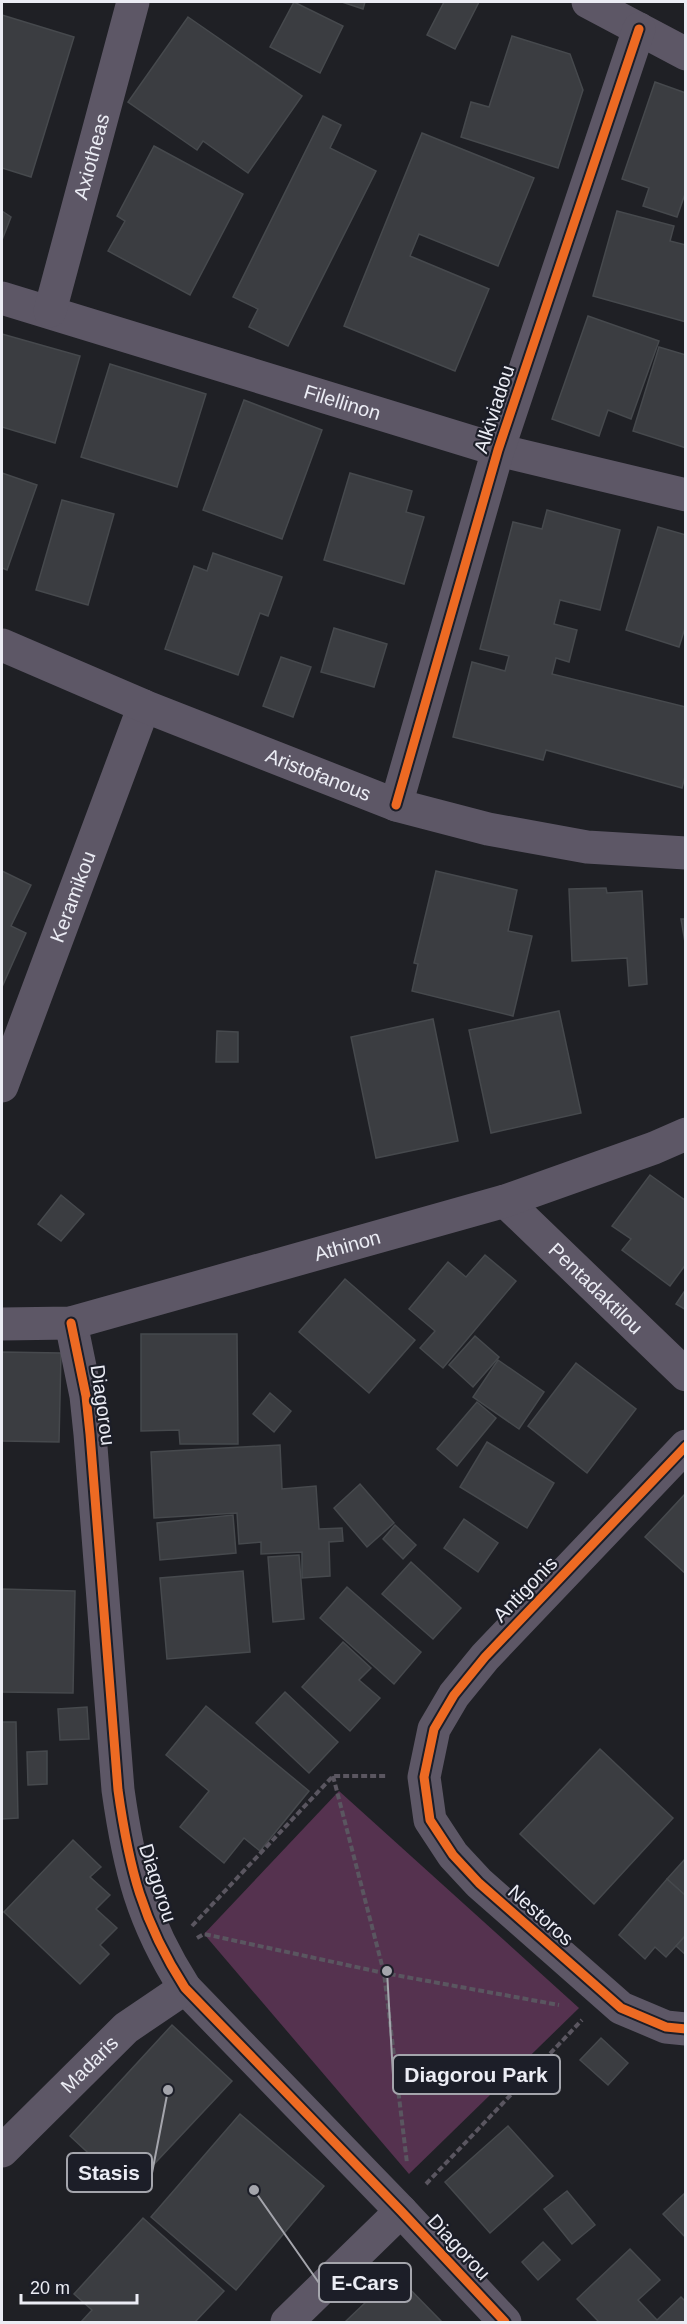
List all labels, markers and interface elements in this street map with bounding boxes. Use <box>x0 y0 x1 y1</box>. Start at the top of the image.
street label: Axiotheas <box>69 111 114 202</box>
street label: Alkiviadou <box>469 362 519 456</box>
street label: Filellinon <box>301 380 383 424</box>
street label: Aristofanous <box>263 744 374 805</box>
street label: Keramikou <box>46 848 100 945</box>
street label: Athinon <box>312 1226 383 1265</box>
street label: Pentadaktilou <box>545 1238 647 1338</box>
street label: Diagorou <box>86 1363 120 1447</box>
street label: Antigonis <box>489 1552 561 1626</box>
street label: Diagorou <box>135 1841 181 1925</box>
street label: Nestoros <box>504 1880 578 1950</box>
street label: Madaris <box>56 2032 122 2097</box>
callout: Diagorou Park <box>393 2055 560 2094</box>
text: Diagorou Park <box>404 2063 548 2086</box>
callout: Stasis <box>67 2153 152 2192</box>
text: Stasis <box>78 2161 140 2184</box>
street label: Diagorou <box>423 2210 495 2284</box>
callout: E-Cars <box>319 2263 411 2302</box>
scale bar <box>21 2267 136 2305</box>
text: E-Cars <box>331 2271 399 2294</box>
text: 20 m <box>30 2278 70 2298</box>

